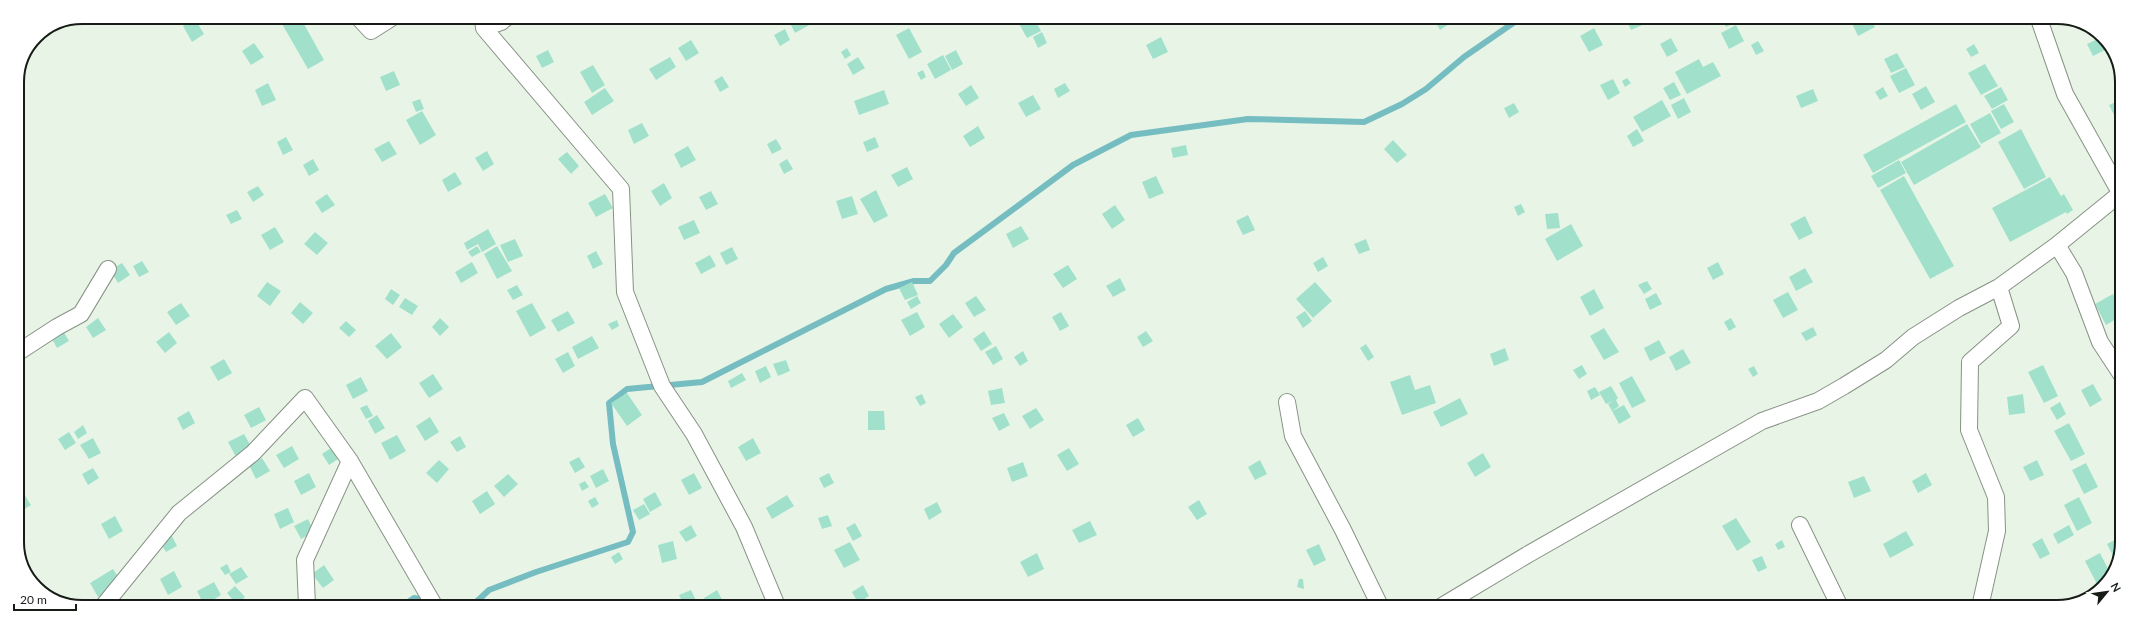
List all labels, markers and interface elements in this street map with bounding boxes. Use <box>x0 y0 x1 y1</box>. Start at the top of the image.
north arrow <box>2087 572 2127 612</box>
text: N <box>2108 580 2124 594</box>
scale bar <box>14 586 76 612</box>
text: 20 m <box>20 592 47 607</box>

